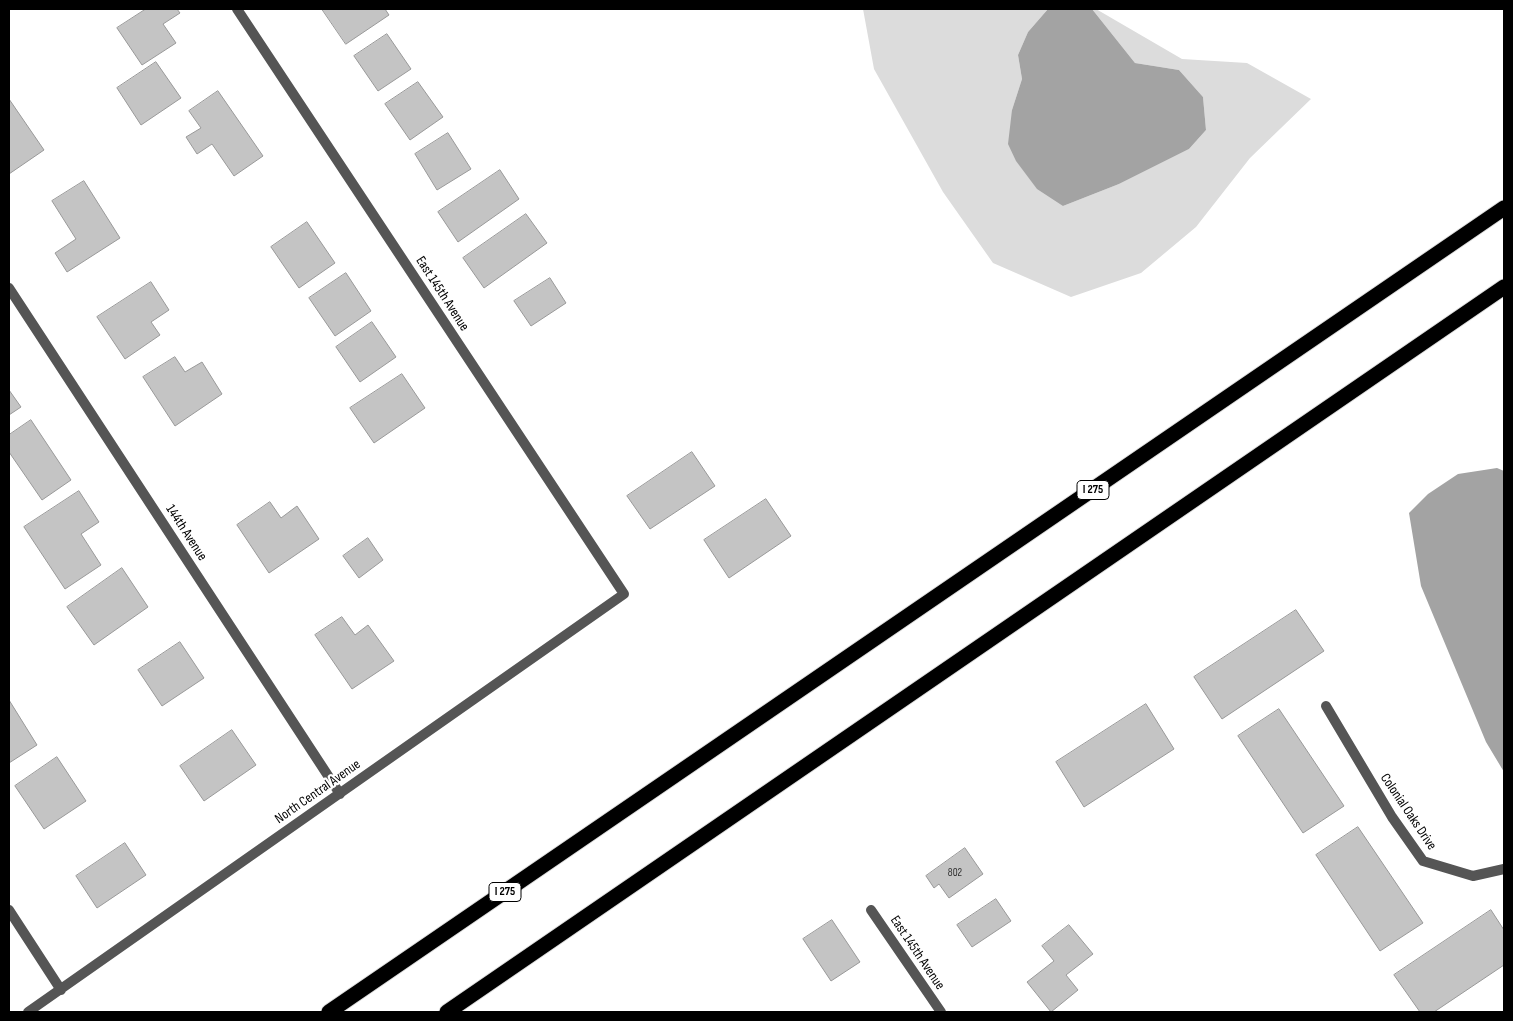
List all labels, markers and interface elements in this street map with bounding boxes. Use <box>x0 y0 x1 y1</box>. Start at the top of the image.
street label: East 145th Avenue <box>412 254 472 334</box>
road number: I 275 <box>1077 480 1109 500</box>
street label: 144th Avenue <box>162 502 210 564</box>
street label: North Central Avenue <box>272 756 364 828</box>
street label: Colonial Oaks Drive <box>1376 771 1440 853</box>
house number: 802 <box>948 866 962 880</box>
road number: I 275 <box>489 882 521 902</box>
street label: East 145th Avenue <box>886 913 948 993</box>

